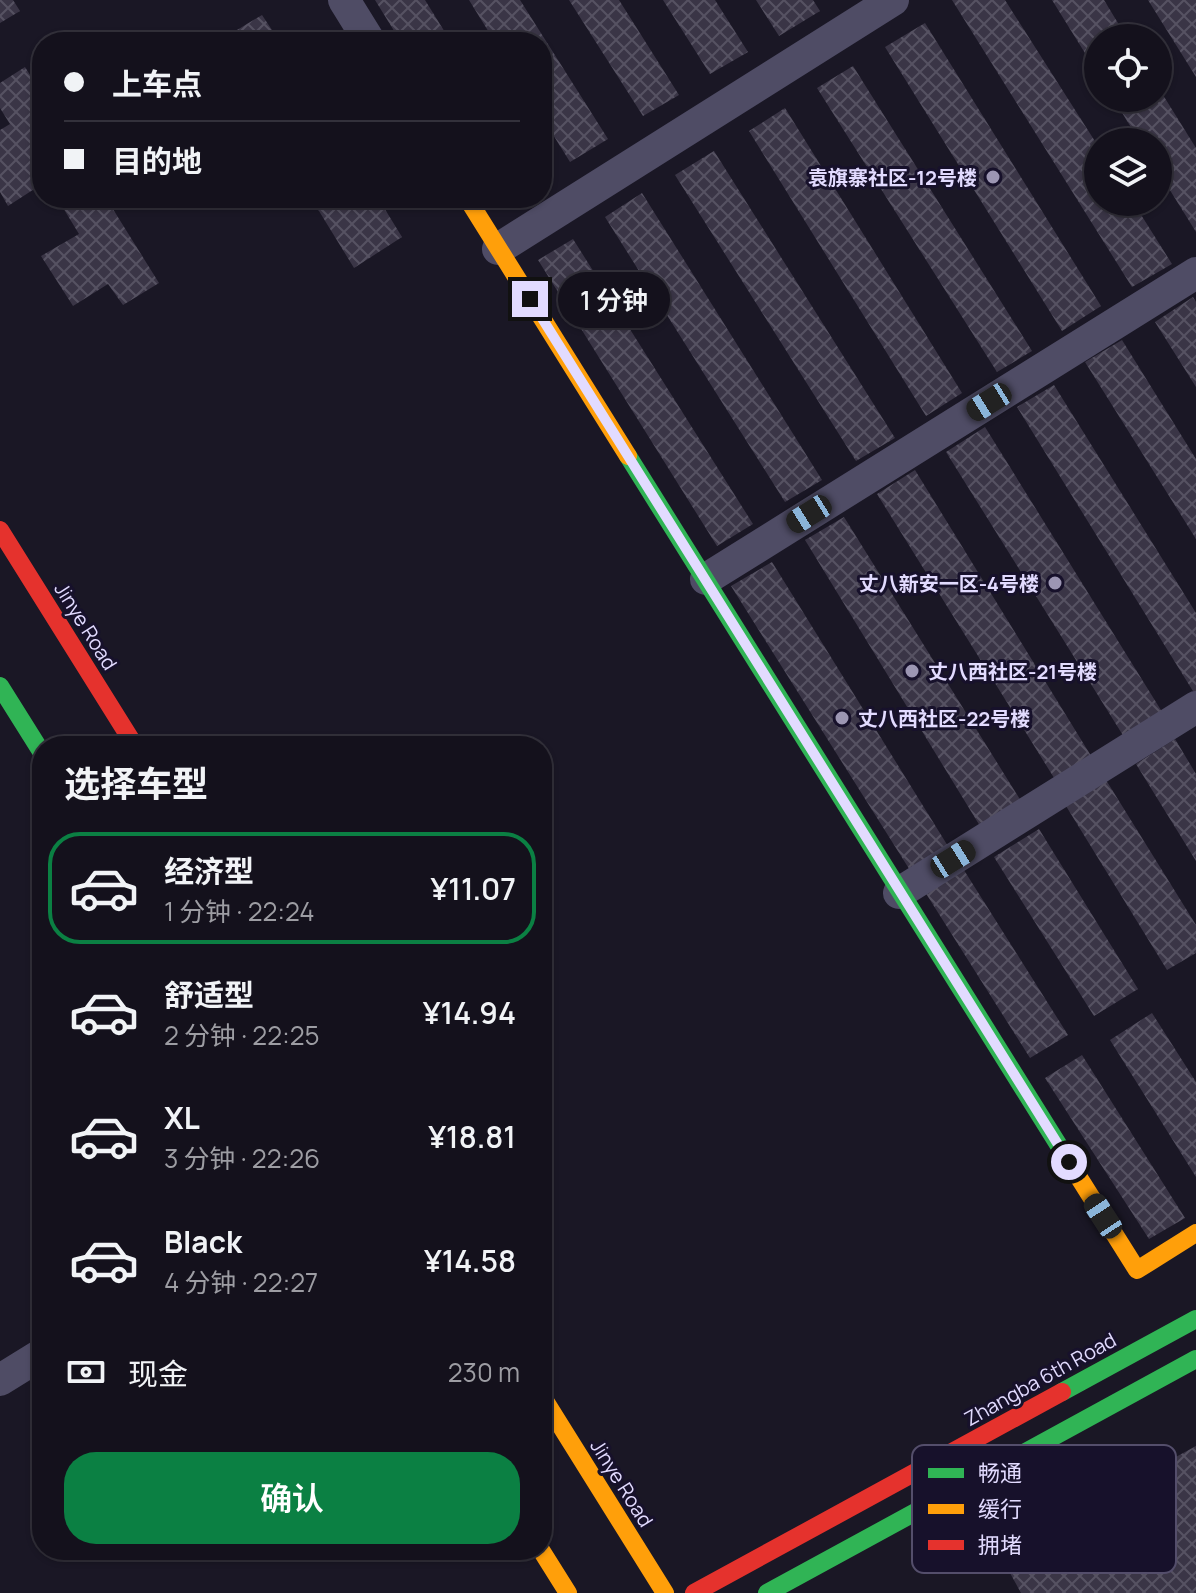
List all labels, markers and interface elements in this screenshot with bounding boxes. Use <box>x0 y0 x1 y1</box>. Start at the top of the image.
map controls <box>1084 24 1172 216</box>
button: locate <box>1084 24 1172 112</box>
text: 上车点 <box>112 63 202 104</box>
button: layers <box>1084 128 1172 216</box>
text: 目的地 <box>112 140 202 181</box>
place label: 袁旗寨社区-12号楼 <box>808 164 977 191</box>
marker: 袁旗寨社区-12号楼 <box>984 168 1002 186</box>
callout: 1 分钟 <box>558 271 670 327</box>
route end <box>512 281 548 317</box>
text: 1 分钟 <box>580 282 648 318</box>
car <box>962 379 1016 425</box>
car <box>782 491 836 537</box>
place label: 丈八新安一区-4号楼 <box>859 570 1039 597</box>
marker: 丈八新安一区-4号楼 <box>1046 574 1064 592</box>
street label: Jinye Road <box>48 577 124 675</box>
place label: 丈八西社区-21号楼 <box>928 658 1097 685</box>
marker: 丈八西社区-21号楼 <box>903 662 921 680</box>
place label: 丈八西社区-22号楼 <box>858 705 1030 732</box>
marker: 丈八西社区-22号楼 <box>833 709 851 727</box>
text: 选择车型 <box>64 759 208 808</box>
car <box>926 836 980 882</box>
text: 经济型 <box>164 850 254 891</box>
icon: car <box>68 852 140 924</box>
text: ¥11.07 <box>431 868 516 909</box>
text: 1 分钟 · 22:24 <box>164 893 315 929</box>
text: 舒适型 <box>164 974 254 1015</box>
icon: car <box>68 976 140 1048</box>
text: ¥14.94 <box>423 992 516 1033</box>
text: 2 分钟 · 22:25 <box>164 1017 320 1053</box>
text: XL <box>164 1097 200 1138</box>
icon: car <box>68 1100 140 1172</box>
text: ¥18.81 <box>428 1116 516 1157</box>
text: 3 分钟 · 22:26 <box>164 1140 320 1176</box>
route start <box>1051 1144 1087 1180</box>
car <box>1080 1189 1126 1243</box>
text: Black <box>164 1221 242 1262</box>
icon: car <box>68 1224 140 1296</box>
text: ¥14.58 <box>424 1240 516 1281</box>
text: 4 分钟 · 22:27 <box>164 1264 318 1300</box>
street label: Zhangba 6th Road <box>959 1326 1121 1432</box>
icon: cash <box>64 1350 108 1394</box>
text: 现金 <box>128 1353 188 1394</box>
text: 230 m <box>448 1354 520 1390</box>
street label: Jinye Road <box>584 1434 660 1532</box>
legend <box>912 1445 1176 1573</box>
button: 确认 <box>64 1452 520 1544</box>
text: 畅通 <box>978 1458 1022 1488</box>
text: 缓行 <box>978 1494 1022 1524</box>
text: 拥堵 <box>978 1530 1022 1560</box>

